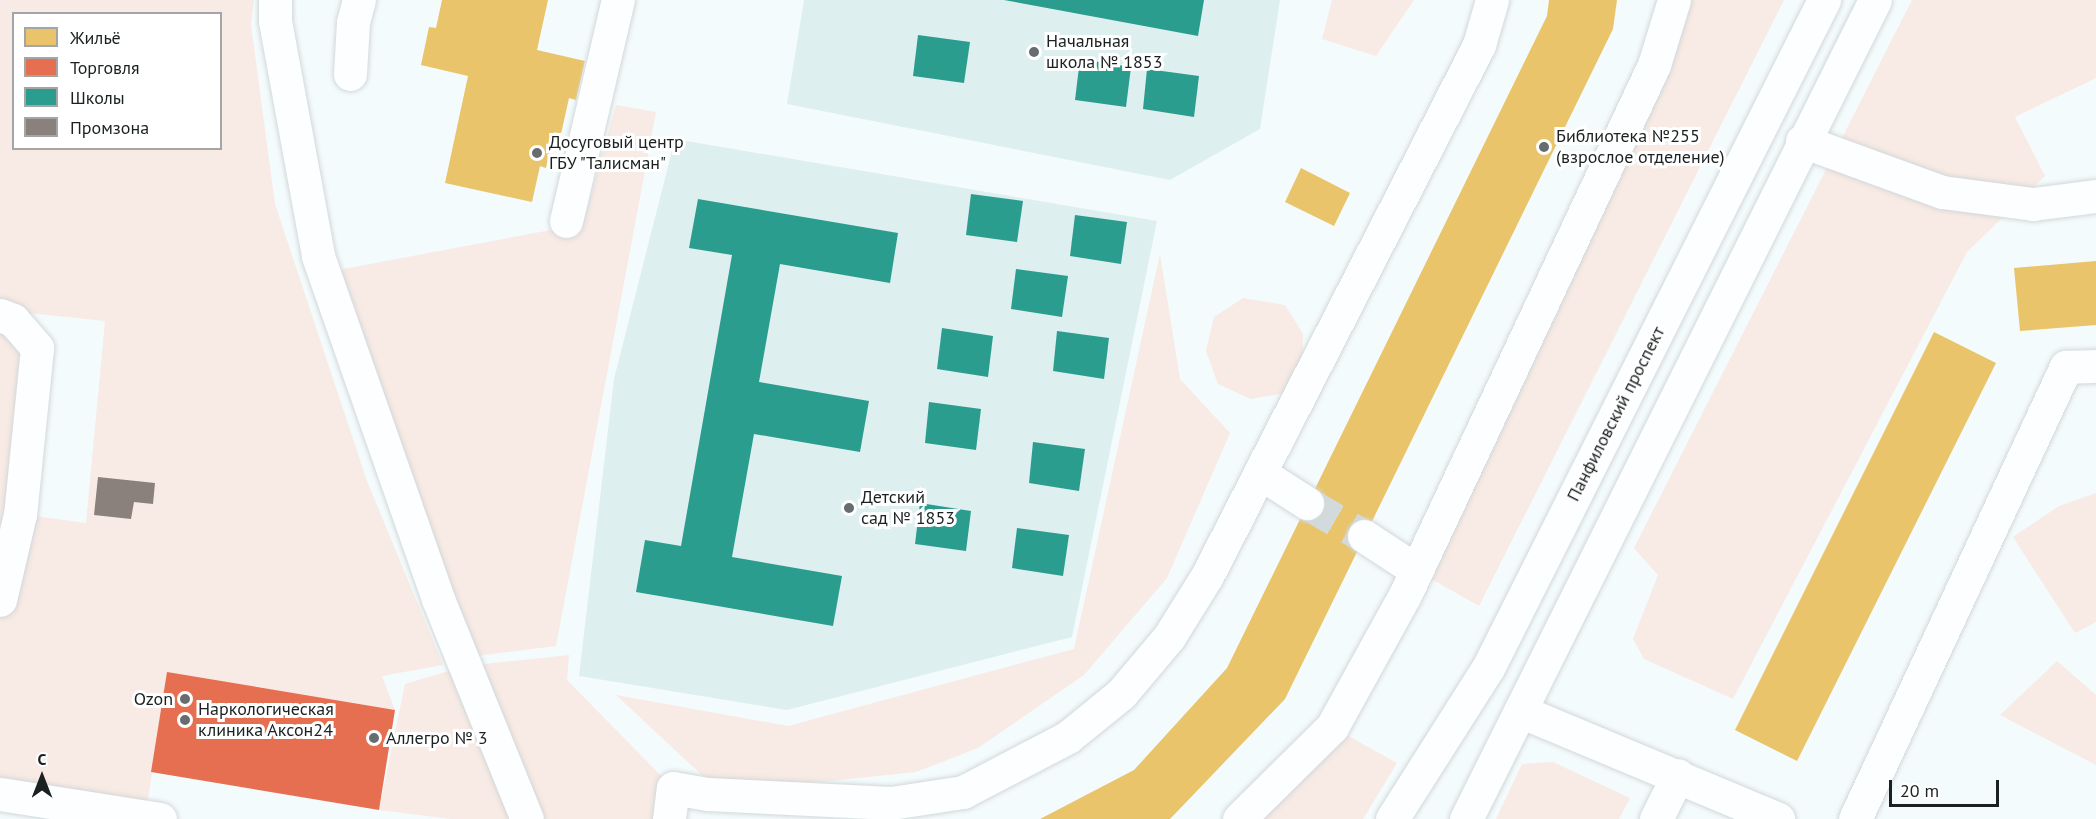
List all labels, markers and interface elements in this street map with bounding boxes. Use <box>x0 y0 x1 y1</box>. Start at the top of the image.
legend <box>12 12 222 150</box>
text: Жильё <box>70 26 121 49</box>
place label: Начальная школа № 1853 <box>1046 31 1162 74</box>
marker: Начальная школа № 1853 <box>1027 45 1041 59</box>
text: Торговля <box>70 56 140 79</box>
text: Школы <box>70 86 125 109</box>
text: Промзона <box>70 116 149 139</box>
place label: Библиотека №255 (взрослое отделение) <box>1556 126 1725 168</box>
place label: Досуговый центр ГБУ "Талисман" <box>549 132 684 174</box>
marker: Библиотека №255 (взрослое отделение) <box>1537 140 1551 154</box>
marker: Досуговый центр ГБУ "Талисман" <box>530 146 544 160</box>
street label: Панфиловский проспект <box>1563 323 1669 505</box>
place label: Детский сад № 1853 <box>861 487 955 530</box>
marker: Детский сад № 1853 <box>842 501 856 515</box>
place label: Ozon <box>134 688 173 710</box>
marker: Ozon <box>178 692 192 706</box>
place label: Наркологическая клиника Аксон24 <box>198 699 334 742</box>
marker: Наркологическая клиника Аксон24 <box>176 711 194 729</box>
place label: Аллегро № 3 <box>386 727 488 749</box>
marker: Аллегро № 3 <box>367 731 381 745</box>
north arrow <box>12 747 72 807</box>
text: С <box>38 749 46 769</box>
scale bar <box>1892 768 2002 806</box>
text: 20 m <box>1900 779 1939 802</box>

